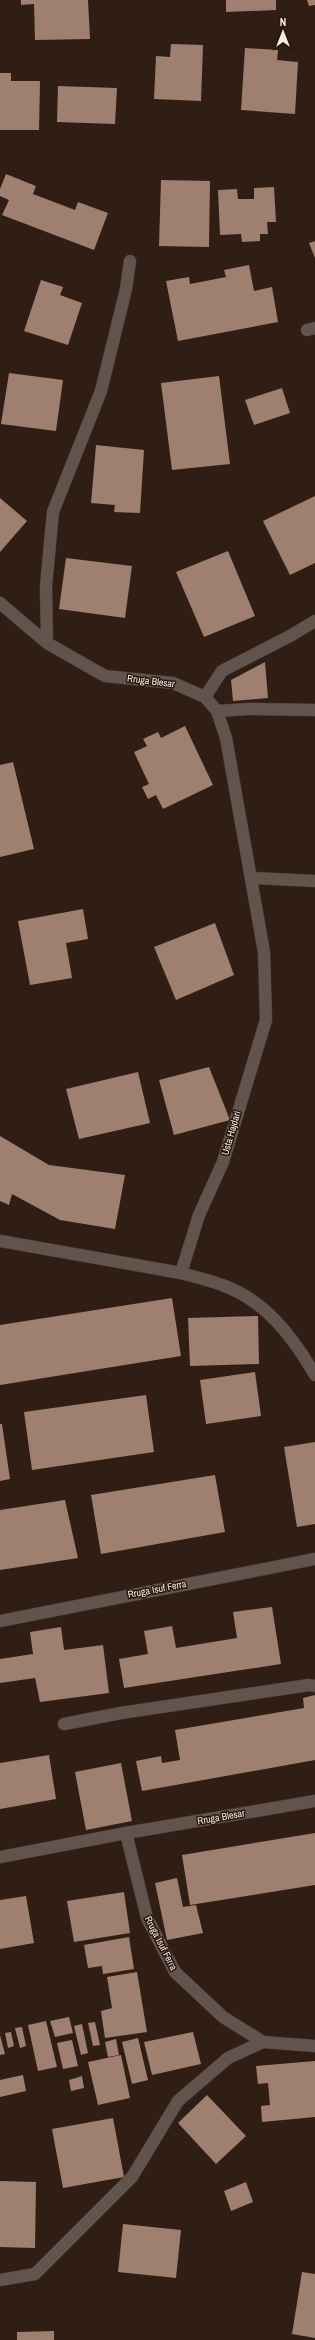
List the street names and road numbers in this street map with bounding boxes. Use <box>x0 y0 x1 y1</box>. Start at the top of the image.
street label: Rruga Blesar <box>126 672 176 690</box>
street label: Usta Hajdari <box>218 1109 244 1157</box>
street label: Rruga Isuf Ferra <box>127 1577 188 1601</box>
street label: Rruga Blesar <box>196 1806 246 1828</box>
street label: Rruga Isuf Ferra <box>142 1914 180 1973</box>

